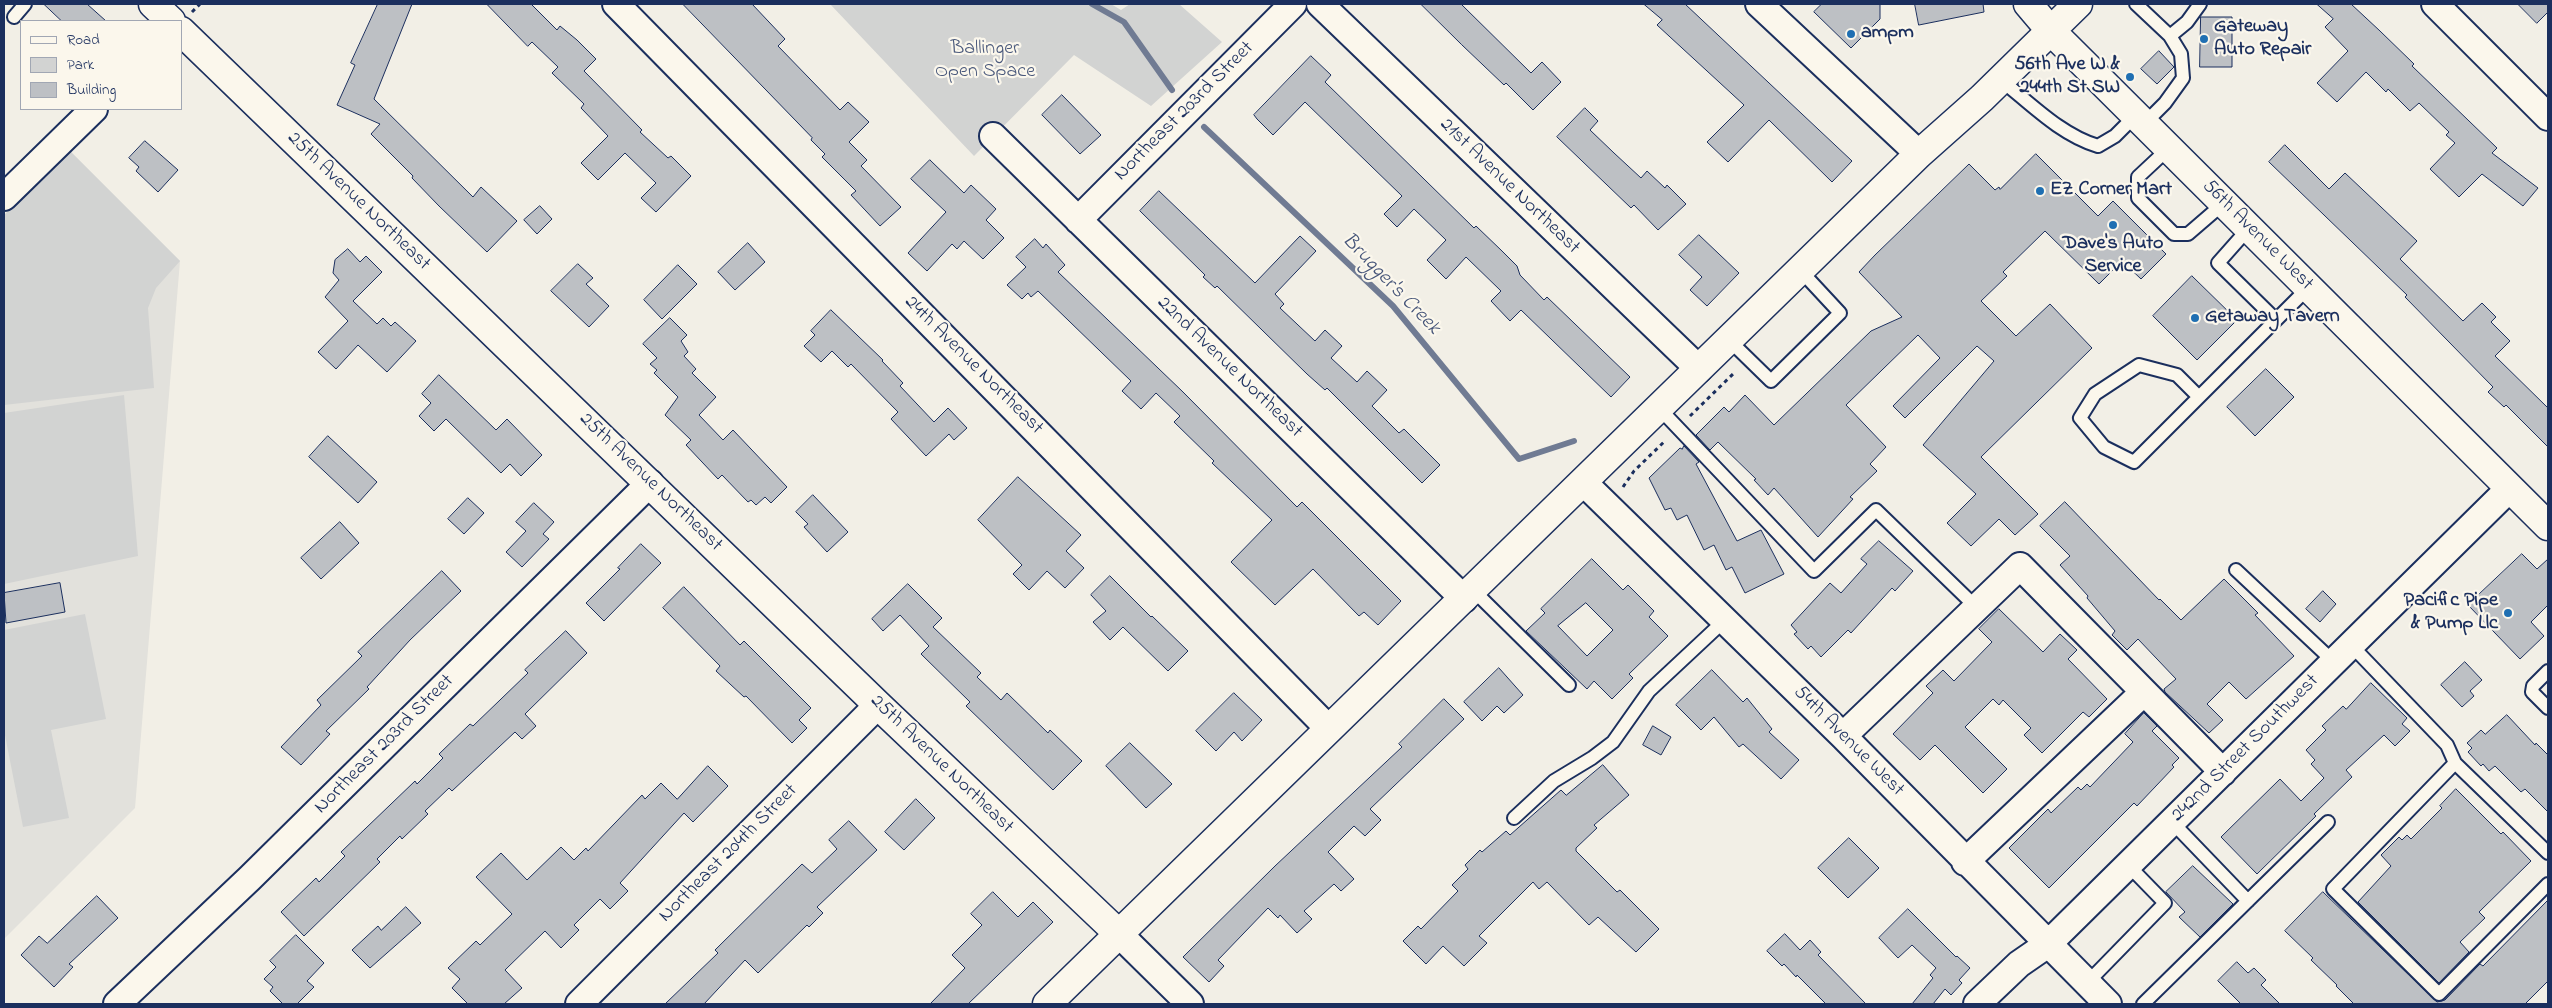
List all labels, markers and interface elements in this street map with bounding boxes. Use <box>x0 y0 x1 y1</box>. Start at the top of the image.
place label: Gateway Auto Repair <box>2214 16 2311 63</box>
legend <box>20 20 182 110</box>
place label: ampm <box>1861 22 1914 46</box>
marker: ampm <box>1845 28 1857 40</box>
text: Road <box>67 29 100 51</box>
marker: Gateway Auto Repair <box>2198 33 2210 45</box>
street label: Northeast 203rd Street <box>1110 37 1260 187</box>
park label: Ballinger Open Space <box>935 38 1035 85</box>
text: Park <box>67 54 94 76</box>
place label: 56th Ave W & 244th St SW <box>2014 54 2120 101</box>
marker: 56th Ave W & 244th St SW <box>2124 71 2136 83</box>
text: Building <box>67 79 116 101</box>
street label: 21st Avenue Northeast <box>1434 114 1584 260</box>
street label: 25th Avenue Northeast <box>281 127 435 277</box>
street label: 56th Avenue West <box>2196 175 2318 297</box>
place label: EZ Corner Mart <box>2050 179 2172 203</box>
marker: EZ Corner Mart <box>2034 185 2046 197</box>
marker: Dave's Auto Service <box>2107 219 2119 231</box>
water label: Brugger's Creek <box>1335 229 1445 341</box>
place label: Dave's Auto Service <box>2063 233 2163 280</box>
street label: 24th Avenue Northeast <box>898 291 1048 441</box>
street label: 22nd Avenue Northeast <box>1151 292 1307 444</box>
place label: Getaway Tavern <box>2205 306 2340 330</box>
marker: Getaway Tavern <box>2189 312 2201 324</box>
street label: 25th Avenue Northeast <box>573 408 727 558</box>
place label: Pacific Pipe & Pump Llc <box>2404 590 2498 637</box>
marker: Pacific Pipe & Pump Llc <box>2502 607 2514 619</box>
street label: Northeast 203rd Street <box>310 670 460 820</box>
street label: 242nd Street Southwest <box>2167 670 2325 828</box>
street label: 54th Avenue West <box>1788 682 1908 802</box>
street label: 25th Avenue Northeast <box>864 690 1018 840</box>
street label: Northeast 204th Street <box>655 780 803 928</box>

